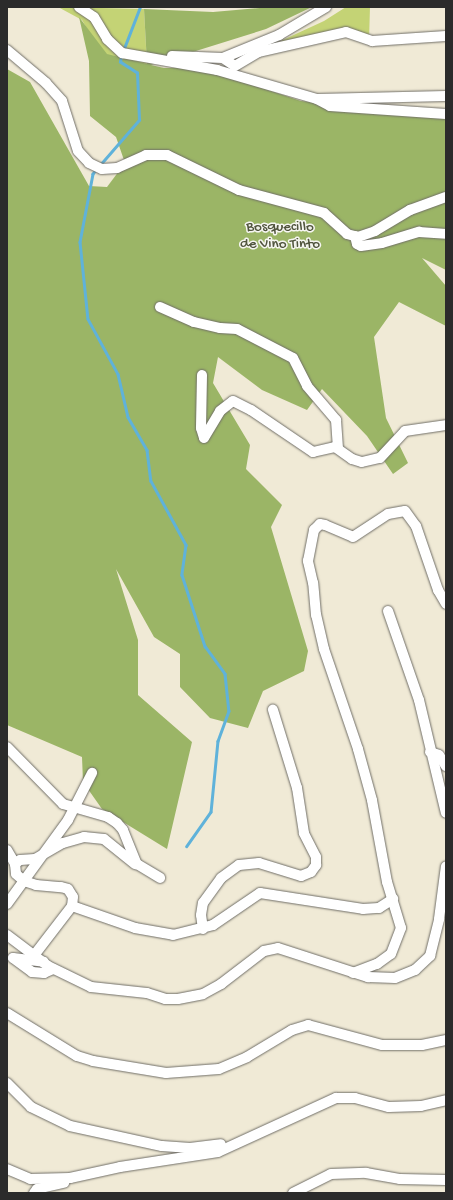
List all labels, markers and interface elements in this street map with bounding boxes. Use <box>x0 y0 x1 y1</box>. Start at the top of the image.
park label: Bosquecillo de Vino Tinto <box>240 218 320 253</box>

